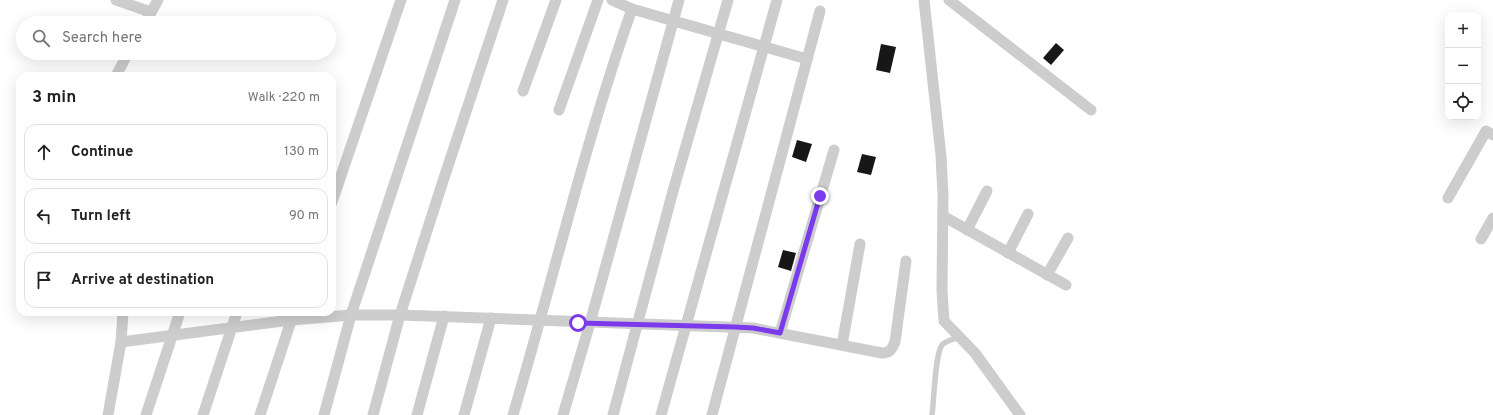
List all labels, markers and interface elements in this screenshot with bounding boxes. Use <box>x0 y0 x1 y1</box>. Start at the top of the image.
map controls <box>1445 12 1481 120</box>
button: + <box>1445 12 1481 48</box>
search box <box>16 16 336 60</box>
icon: search <box>30 27 52 49</box>
text: Search here <box>62 29 142 48</box>
button: − <box>1445 48 1481 84</box>
button: locate <box>1445 84 1481 120</box>
text: 3 min <box>32 87 76 109</box>
text: Walk · 220 m <box>248 90 320 106</box>
icon: ahead <box>33 141 55 163</box>
text: Continue <box>71 143 133 162</box>
text: 130 m <box>284 144 319 160</box>
route end <box>811 187 829 205</box>
icon: left <box>33 205 55 227</box>
text: Turn left <box>71 207 131 226</box>
text: 90 m <box>289 208 319 224</box>
icon: arrive <box>33 269 55 291</box>
text: Arrive at destination <box>71 271 214 290</box>
route start <box>569 314 587 332</box>

